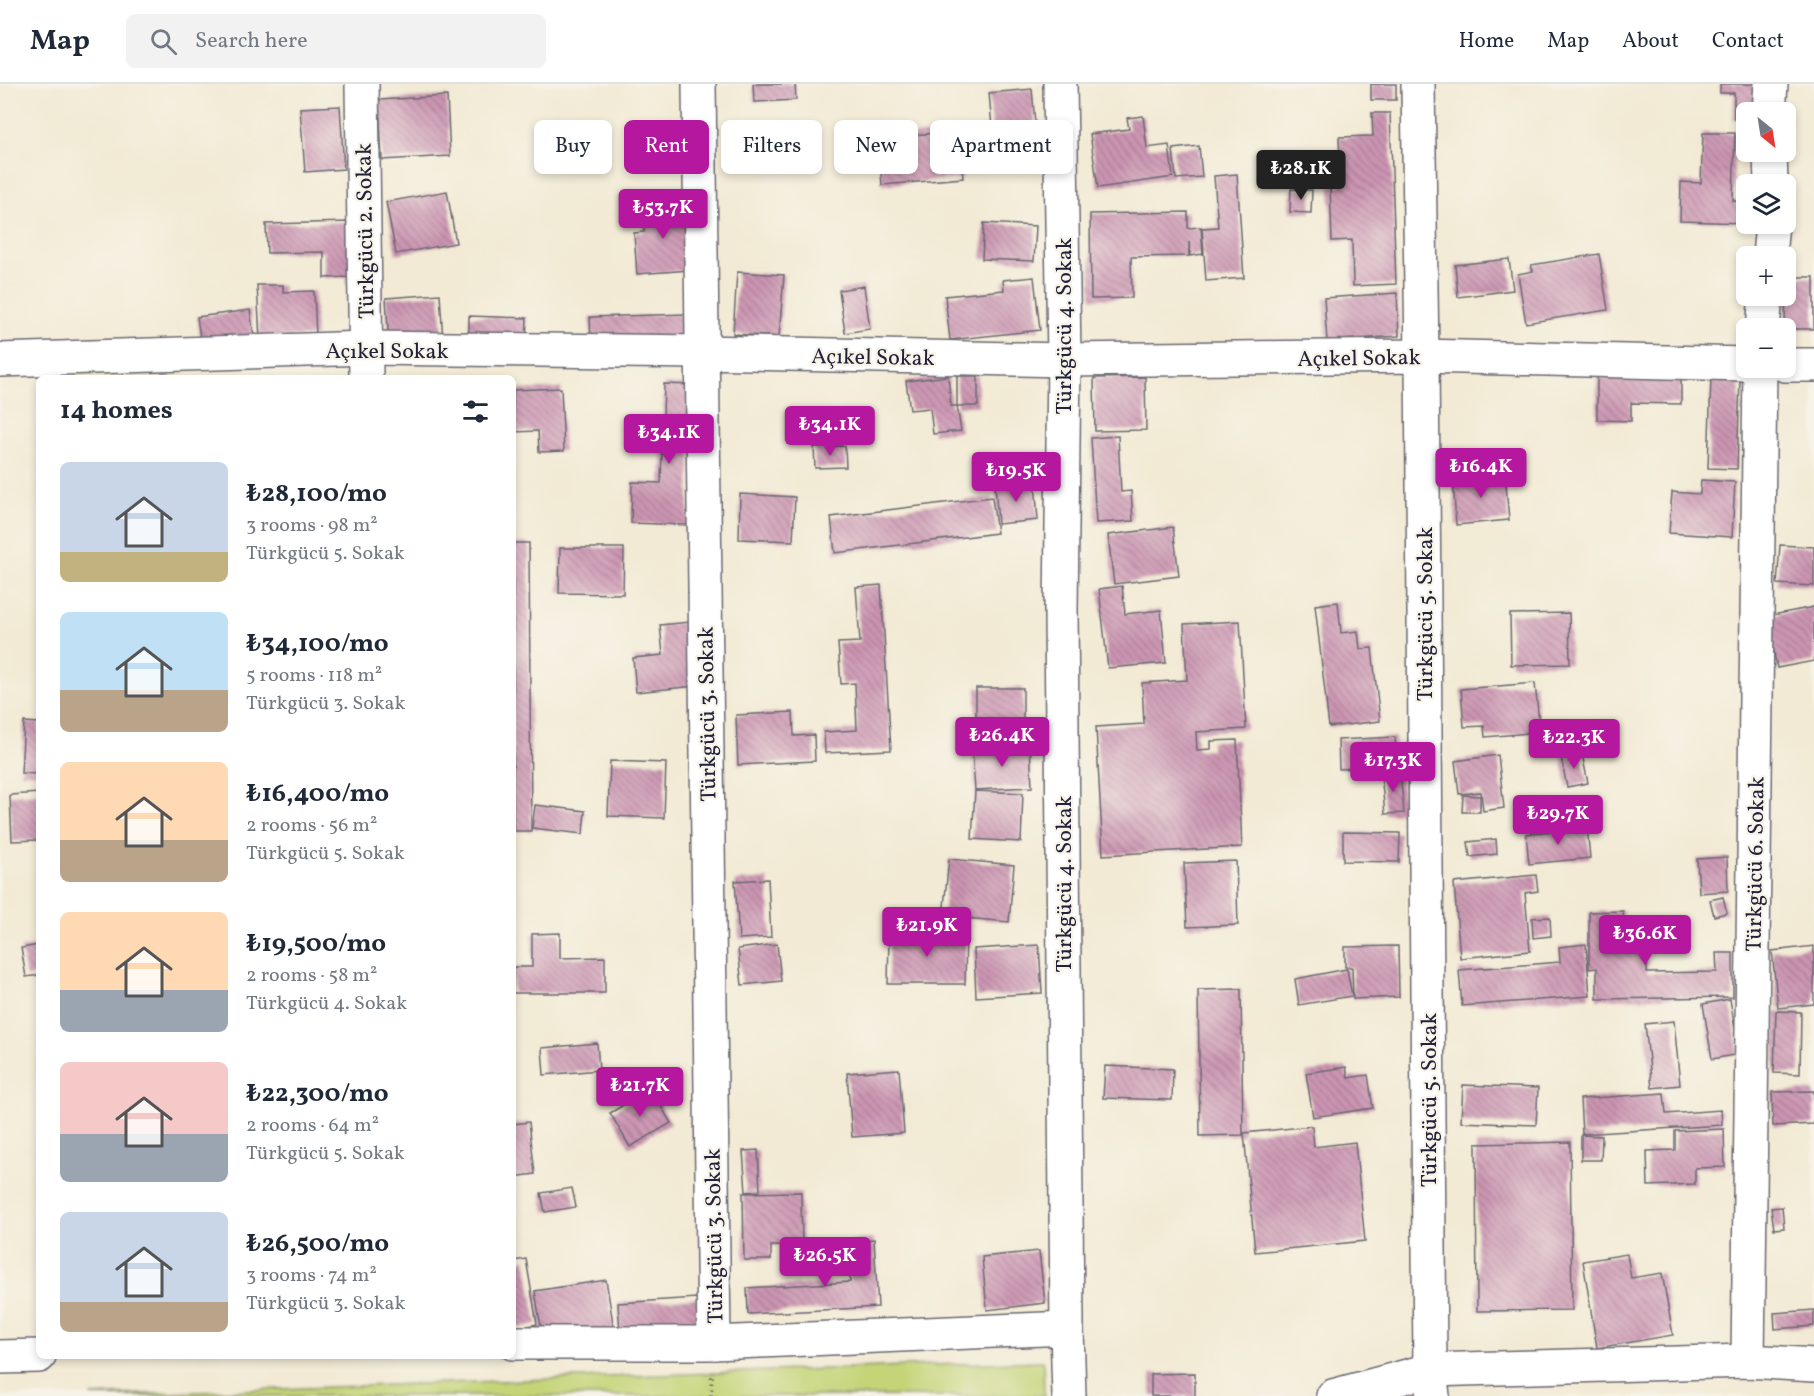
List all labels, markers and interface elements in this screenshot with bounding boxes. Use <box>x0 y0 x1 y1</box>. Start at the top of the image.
search box <box>126 14 546 68</box>
text: Map <box>30 22 90 61</box>
icon: search <box>147 25 180 58</box>
text: Search here <box>195 26 308 57</box>
text: Home <box>1459 27 1514 56</box>
text: Map <box>1547 27 1589 56</box>
text: About <box>1622 27 1679 56</box>
text: Contact <box>1712 27 1784 56</box>
north arrow <box>1736 102 1796 162</box>
map controls <box>1736 102 1796 378</box>
chip: Buy <box>534 120 612 174</box>
chip: Rent <box>624 120 709 174</box>
chip: Filters <box>721 120 822 174</box>
chip: New <box>834 120 918 174</box>
chip: Apartment <box>930 120 1073 174</box>
street label: Türkgücü 2. Sokak <box>349 143 384 319</box>
pin: ₺28.1K <box>1252 150 1350 201</box>
text: ₺28.1K <box>1270 155 1332 183</box>
button: layers <box>1736 174 1796 234</box>
pin: ₺53.7K <box>614 189 712 240</box>
text: ₺53.7K <box>633 194 693 222</box>
street label: Türkgücü 4. Sokak <box>1050 237 1081 415</box>
button: + <box>1736 246 1796 306</box>
button: − <box>1736 318 1796 378</box>
street label: Açıkel Sokak <box>325 337 449 368</box>
street label: Açıkel Sokak <box>811 342 935 375</box>
street label: Açıkel Sokak <box>1297 343 1421 376</box>
text: 14 homes <box>60 393 173 429</box>
icon: filters <box>459 395 492 428</box>
pin: ₺34.1K <box>781 406 879 457</box>
text: ₺34.1K <box>799 411 861 439</box>
pin: ₺34.1K <box>620 414 718 465</box>
text: ₺34.1K <box>638 419 700 447</box>
pin: ₺16.4K <box>1432 448 1530 499</box>
pin: ₺19.5K <box>967 452 1065 503</box>
text: ₺16.4K <box>1449 453 1513 481</box>
text: ₺19.5K <box>986 457 1046 485</box>
text: ₺28,100/mo <box>246 476 387 512</box>
icon: home <box>108 486 180 558</box>
text: 3 rooms · 98 m² <box>246 512 378 540</box>
street label: Türkgücü 5. Sokak <box>1411 527 1442 701</box>
text: Türkgücü 5. Sokak <box>246 540 405 568</box>
text: ₺34,100/mo <box>246 626 389 662</box>
street label: Türkgücü 3. Sokak <box>691 626 726 802</box>
icon: home <box>108 636 180 708</box>
text: 5 rooms · 118 m² <box>246 662 382 690</box>
text: Türkgücü 3. Sokak <box>246 690 405 718</box>
pin: ₺26.4K <box>953 717 1051 768</box>
pin: ₺22.3K <box>1525 719 1623 770</box>
text: ₺26.4K <box>969 722 1035 750</box>
text: ₺22.3K <box>1543 724 1605 752</box>
pin: ₺17.3K <box>1344 742 1442 793</box>
text: ₺17.3K <box>1364 747 1422 775</box>
text: ₺16,400/mo <box>246 776 389 812</box>
street label: Türkgücü 6. Sokak <box>1739 776 1774 952</box>
icon: home <box>108 786 180 858</box>
street label: Türkgücü 4. Sokak <box>1050 795 1081 973</box>
pin: ₺29.7K <box>1509 795 1607 846</box>
text: ₺29.7K <box>1527 800 1589 828</box>
text: 2 rooms · 56 m² <box>246 812 377 840</box>
text: Türkgücü 5. Sokak <box>246 840 405 868</box>
pin: ₺21.9K <box>878 907 976 958</box>
text: ₺21.9K <box>896 912 958 940</box>
pin: ₺36.6K <box>1596 915 1694 966</box>
text: ₺36.6K <box>1613 920 1677 948</box>
text: ₺19,500/mo <box>246 926 386 962</box>
icon: home <box>108 936 180 1008</box>
text: 2 rooms · 58 m² <box>246 962 377 990</box>
text: Türkgücü 4. Sokak <box>246 990 407 1018</box>
street label: Türkgücü 5. Sokak <box>1415 1013 1446 1187</box>
pin: ₺21.7K <box>591 1067 689 1118</box>
text: ₺21.7K <box>610 1072 670 1100</box>
text: ₺22,300/mo <box>246 1076 389 1112</box>
icon: home <box>108 1086 180 1158</box>
text: 2 rooms · 64 m² <box>246 1112 379 1140</box>
text: Türkgücü 5. Sokak <box>246 1140 405 1168</box>
street label: Türkgücü 3. Sokak <box>698 1148 733 1324</box>
text: ₺26,500/mo <box>246 1226 389 1262</box>
icon: home <box>108 1236 180 1308</box>
pin: ₺26.5K <box>776 1237 874 1288</box>
text: ₺26.5K <box>794 1242 856 1270</box>
text: 3 rooms · 74 m² <box>246 1262 377 1290</box>
text: Türkgücü 3. Sokak <box>246 1290 405 1318</box>

